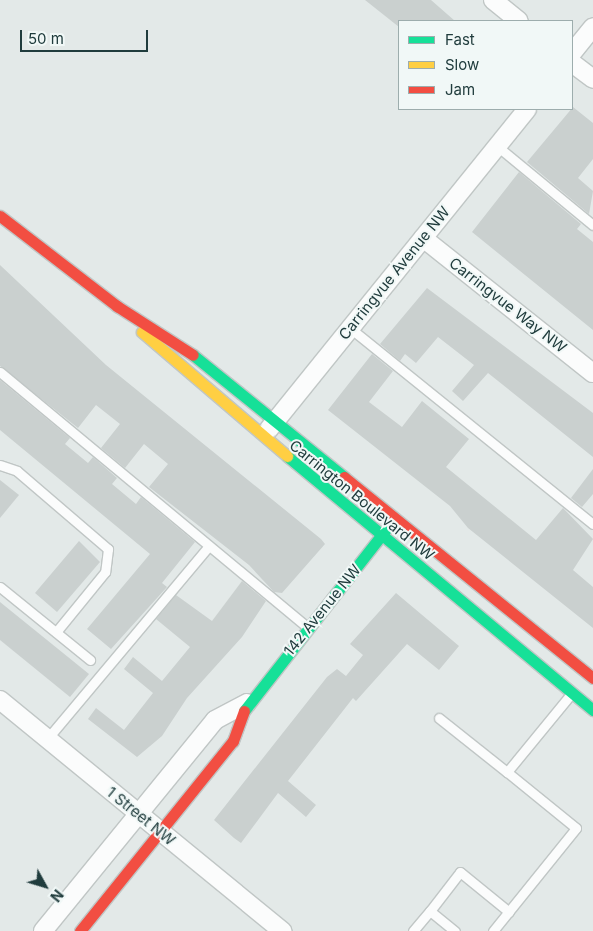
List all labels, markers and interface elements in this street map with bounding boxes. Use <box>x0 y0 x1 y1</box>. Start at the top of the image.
scale bar <box>22 20 150 52</box>
legend <box>398 20 573 110</box>
text: 50 m <box>28 29 64 48</box>
text: Fast <box>445 30 475 49</box>
text: Slow <box>445 55 479 74</box>
text: Jam <box>445 80 475 99</box>
street label: Carringvue Avenue NW <box>335 203 453 343</box>
street label: Carringvue Way NW <box>446 254 570 356</box>
street label: Carrington Boulevard NW <box>286 436 438 564</box>
street label: 142 Avenue NW <box>280 561 364 659</box>
street label: 1 Street NW <box>103 783 179 849</box>
north arrow <box>20 861 70 911</box>
text: N <box>47 886 67 905</box>

